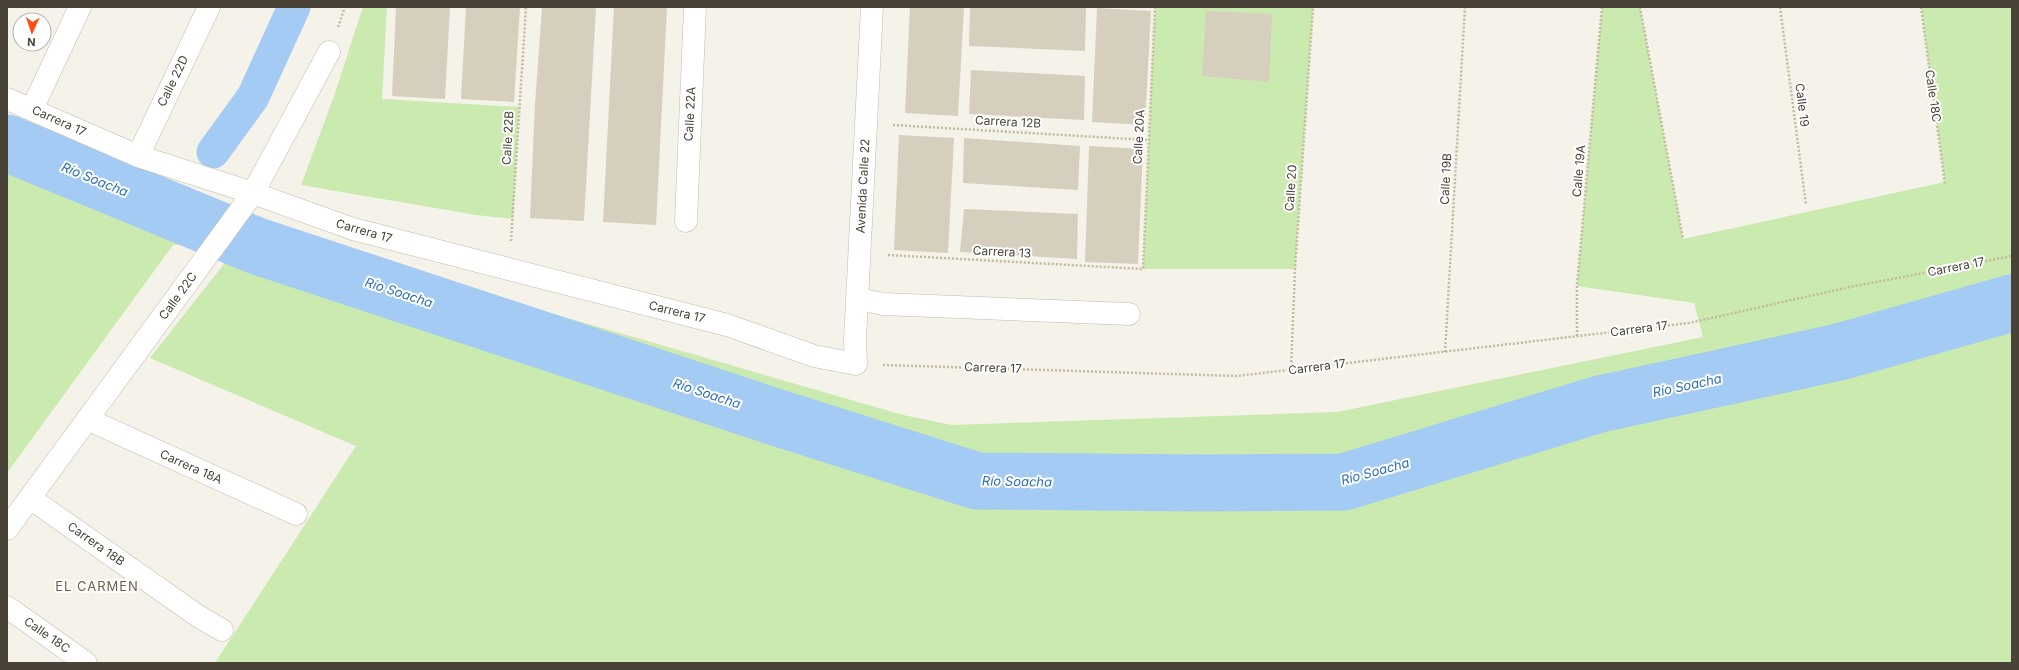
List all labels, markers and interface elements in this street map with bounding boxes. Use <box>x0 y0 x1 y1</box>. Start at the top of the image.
north arrow <box>12 12 52 52</box>
text: N <box>27 35 36 49</box>
street label: Calle 22D <box>154 53 191 109</box>
street label: Calle 18C <box>1922 69 1945 123</box>
street label: Calle 19 <box>1792 82 1813 128</box>
street label: Calle 22A <box>681 86 698 142</box>
street label: Carrera 17 <box>30 102 89 139</box>
street label: Calle 20A <box>1130 109 1147 165</box>
street label: Calle 22B <box>499 110 516 165</box>
street label: Carrera 12B <box>975 112 1042 131</box>
street label: Avenida Calle 22 <box>853 138 872 234</box>
street label: Calle 19A <box>1569 144 1588 198</box>
street label: Calle 19B <box>1437 153 1454 205</box>
water label: Río Soacha <box>59 158 131 200</box>
street label: Calle 20 <box>1281 164 1300 212</box>
street label: Carrera 17 <box>334 215 394 246</box>
street label: Carrera 13 <box>972 242 1032 261</box>
street label: Carrera 17 <box>1926 254 1986 279</box>
street label: Calle 22C <box>155 269 200 322</box>
water label: Río Soacha <box>363 274 435 310</box>
street label: Carrera 17 <box>647 297 707 326</box>
street label: Carrera 17 <box>1609 318 1669 339</box>
street label: Carrera 17 <box>1287 356 1347 377</box>
street label: Carrera 17 <box>964 359 1022 376</box>
water label: Río Soacha <box>1651 370 1723 400</box>
water label: Río Soacha <box>671 375 743 411</box>
street label: Carrera 18A <box>158 446 225 487</box>
water label: Río Soacha <box>1339 454 1411 488</box>
water label: Río Soacha <box>982 472 1052 490</box>
street label: Carrera 18B <box>65 518 128 569</box>
district label: EL CARMEN <box>55 578 139 594</box>
street label: Calle 18C <box>21 613 73 656</box>

